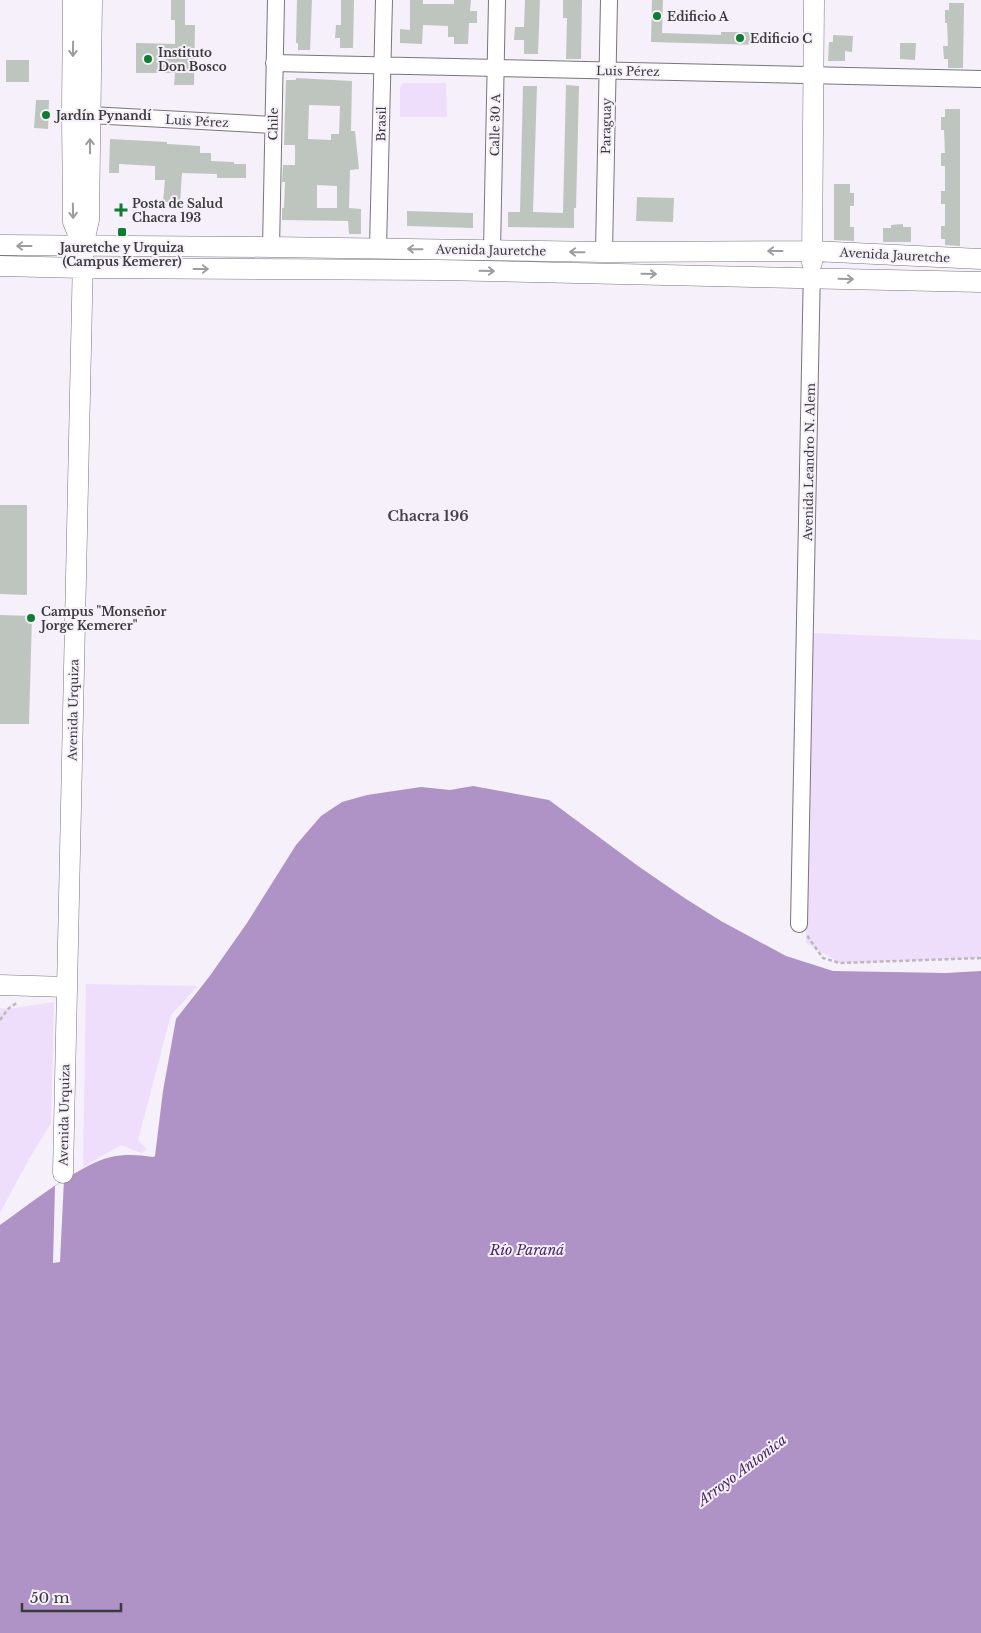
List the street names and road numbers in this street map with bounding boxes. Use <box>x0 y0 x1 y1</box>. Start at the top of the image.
street label: Luis Pérez <box>596 63 660 79</box>
street label: Calle 30 A <box>487 93 503 156</box>
street label: Paraguay <box>598 97 614 154</box>
street label: Brasil <box>373 106 389 142</box>
street label: Chile <box>265 107 281 141</box>
street label: Luis Pérez <box>165 112 229 130</box>
street label: Avenida Jauretche <box>435 242 547 258</box>
street label: Avenida Jauretche <box>838 245 951 265</box>
street label: Avenida Leandro N. Alem <box>800 383 818 542</box>
street label: Avenida Urquiza <box>65 659 81 762</box>
street label: Avenida Urquiza <box>56 1064 72 1167</box>

